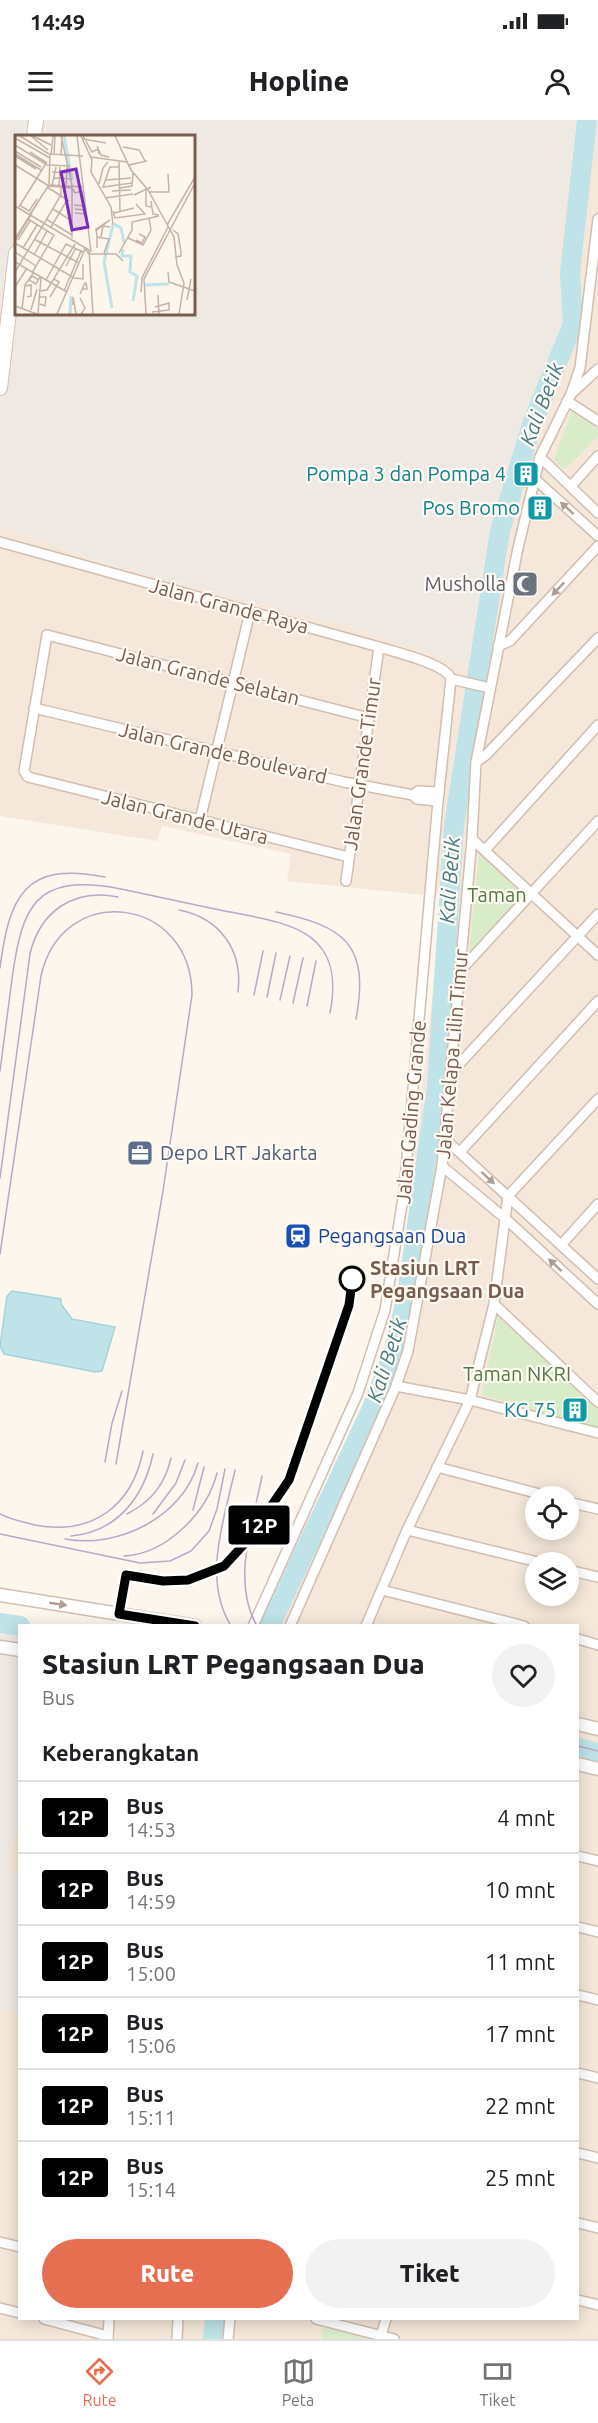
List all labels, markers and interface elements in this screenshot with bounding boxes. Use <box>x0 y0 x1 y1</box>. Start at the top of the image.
text: 14:49 <box>30 9 85 34</box>
icon: menu <box>24 65 57 98</box>
icon: person <box>541 65 574 98</box>
text: Hopline <box>249 66 349 96</box>
inset map <box>15 135 195 315</box>
water label: Kali Betik <box>514 358 568 449</box>
building icon: Pompa 3 dan Pompa 4 <box>511 459 541 489</box>
place label: Pompa 3 dan Pompa 4 <box>306 462 506 485</box>
building icon: Pos Bromo <box>525 493 555 523</box>
place label: Pos Bromo <box>422 496 520 519</box>
one-way arrow <box>560 502 575 515</box>
mosque icon: Musholla <box>510 569 540 599</box>
place label: Musholla <box>425 572 506 595</box>
street label: Jalan Grande Raya <box>147 573 311 638</box>
one-way arrow <box>551 581 565 596</box>
street label: Jalan Grande Selatan <box>114 642 302 709</box>
street label: Jalan Grande Timur <box>338 676 385 852</box>
street label: Jalan Grande Boulevard <box>117 717 329 788</box>
street label: Jalan Grande Utara <box>99 785 271 848</box>
water label: Kali Betik <box>434 835 464 924</box>
park label: Taman <box>467 883 527 906</box>
street label: Jalan Kelapa Lilin Timur <box>431 948 472 1160</box>
street label: Jalan Gading Grande <box>391 1019 430 1205</box>
office icon: Depo LRT Jakarta <box>125 1138 155 1168</box>
place label: Depo LRT Jakarta <box>160 1141 318 1164</box>
one-way arrow <box>480 1171 495 1184</box>
station icon: Pegangsaan Dua <box>283 1221 313 1251</box>
place label: Pegangsaan Dua <box>318 1224 466 1247</box>
place label: Stasiun LRT Pegangsaan Dua <box>370 1256 525 1302</box>
one-way arrow <box>548 1258 562 1272</box>
marker: Stasiun LRT Pegangsaan Dua <box>339 1266 365 1292</box>
water label: Kali Betik <box>361 1314 411 1405</box>
park label: Taman NKRI <box>463 1362 571 1385</box>
building icon: KG 75 <box>560 1395 590 1425</box>
place label: KG 75 <box>504 1398 556 1421</box>
map controls <box>525 1486 579 1606</box>
button: locate <box>525 1486 579 1540</box>
line badge: 12P <box>224 1506 294 1544</box>
text: 12P <box>241 1513 277 1537</box>
button: layers <box>525 1552 579 1606</box>
one-way arrow <box>48 1600 67 1609</box>
button: heart <box>492 1644 555 1707</box>
text: Stasiun LRT Pegangsaan Dua <box>42 1648 425 1679</box>
text: Bus <box>42 1686 75 1709</box>
text: Keberangkatan <box>42 1740 199 1765</box>
text: Bus <box>126 1793 164 1818</box>
text: 12P <box>57 1805 93 1829</box>
text: 4 mnt <box>497 1805 555 1830</box>
text: 14:53 <box>126 1818 176 1841</box>
text: Bus <box>126 1865 164 1890</box>
text: 12P <box>57 1877 93 1901</box>
text: 10 mnt <box>485 1877 555 1902</box>
text: 14:59 <box>126 1890 176 1913</box>
text: Bus <box>126 1937 164 1962</box>
text: 12P <box>57 1949 93 1973</box>
text: 11 mnt <box>485 1949 555 1974</box>
text: 15:00 <box>126 1962 176 1985</box>
text: Bus <box>126 2009 164 2034</box>
text: 12P <box>57 2021 93 2045</box>
text: 17 mnt <box>485 2021 555 2046</box>
text: 15:06 <box>126 2034 176 2057</box>
text: Bus <box>126 2081 164 2106</box>
text: 12P <box>57 2093 93 2117</box>
text: 22 mnt <box>485 2093 555 2118</box>
text: 15:11 <box>126 2106 176 2129</box>
text: Bus <box>126 2153 164 2178</box>
text: 12P <box>57 2165 93 2189</box>
text: 25 mnt <box>485 2165 555 2190</box>
text: 15:14 <box>126 2178 176 2201</box>
button: Rute <box>42 2239 293 2308</box>
button: Tiket <box>305 2239 555 2308</box>
tab: Rute <box>82 2355 117 2409</box>
tab: Peta <box>282 2355 315 2409</box>
tab: Tiket <box>479 2355 516 2409</box>

